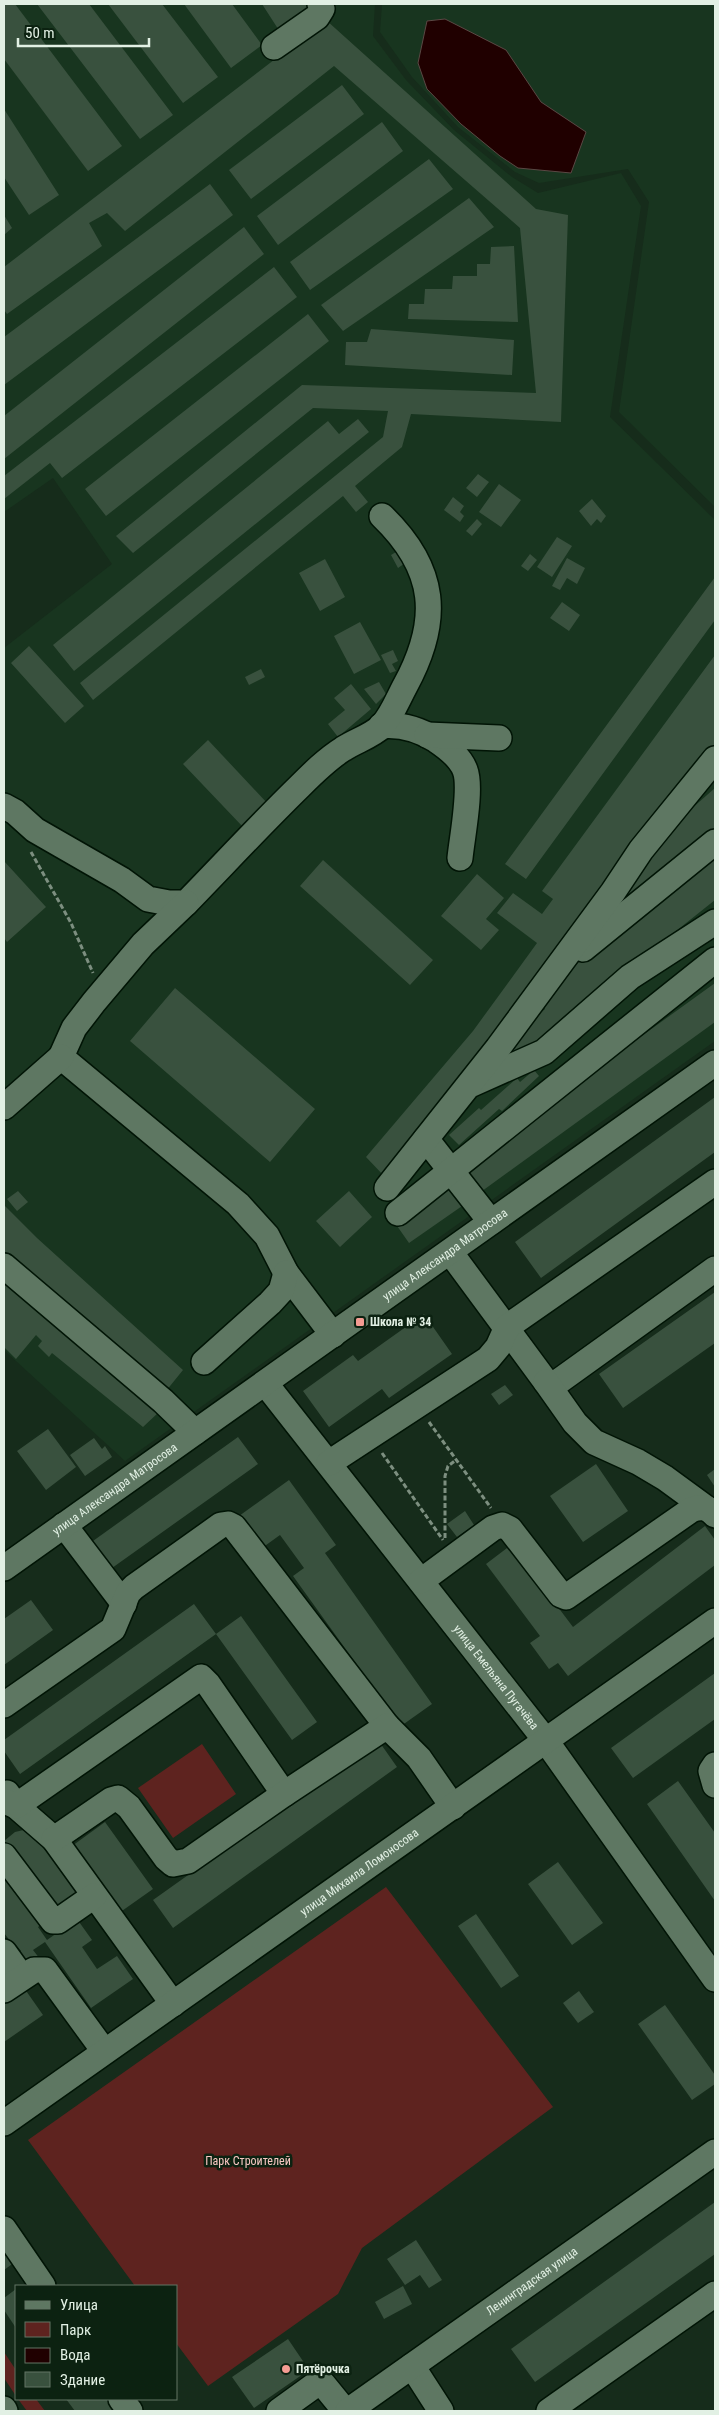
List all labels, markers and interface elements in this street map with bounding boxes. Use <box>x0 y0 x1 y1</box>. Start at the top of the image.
scale bar <box>18 15 149 47</box>
text: 50 m <box>25 24 55 42</box>
street label: улица Александра Матросова <box>380 1206 510 1304</box>
place label: Школа № 34 <box>370 1315 431 1329</box>
marker: Школа № 34 <box>354 1316 366 1328</box>
street label: улица Александра Матросова <box>50 1440 180 1538</box>
street label: улица Емельяна Пугачёва <box>450 1622 542 1733</box>
street label: улица Михаила Ломоносова <box>297 1825 421 1919</box>
park label: Парк Строителей <box>205 2154 291 2168</box>
street label: Ленинградская улица <box>483 2244 580 2318</box>
legend <box>15 2285 178 2400</box>
text: Улица <box>60 2296 98 2314</box>
text: Парк <box>60 2321 91 2339</box>
text: Вода <box>60 2346 90 2364</box>
place label: Пятёрочка <box>296 2362 350 2376</box>
marker: Пятёрочка <box>280 2363 292 2375</box>
text: Здание <box>60 2371 105 2389</box>

